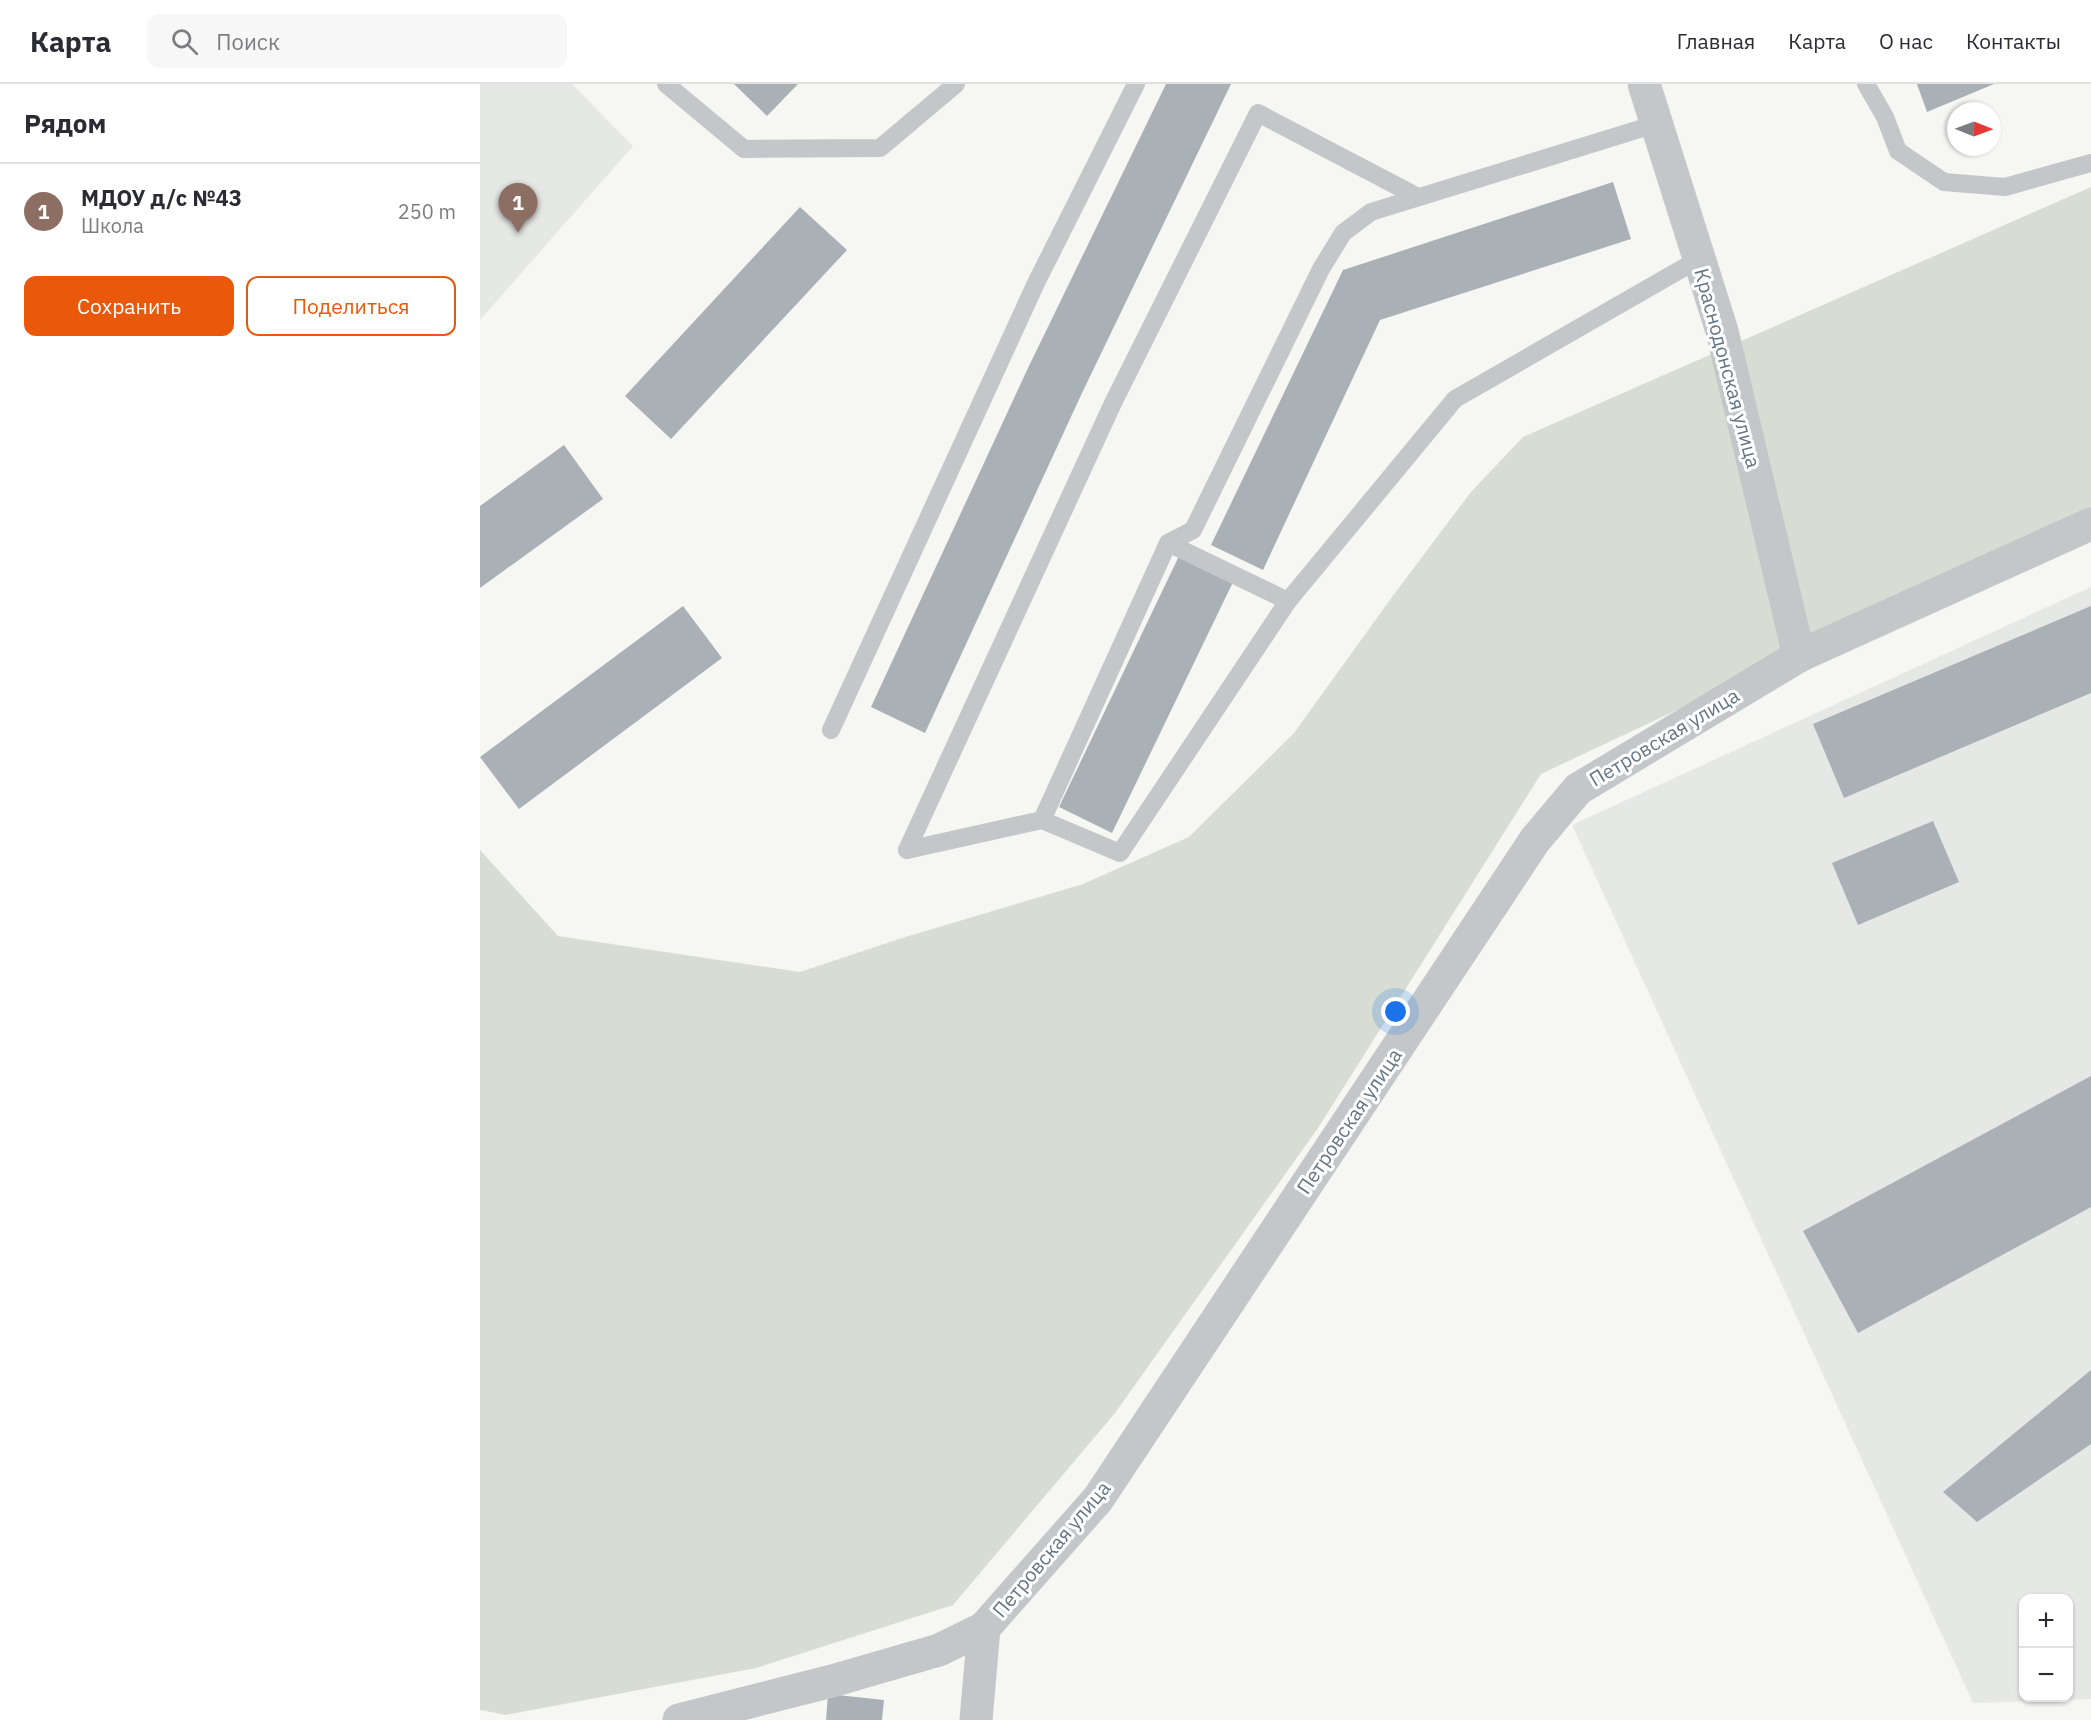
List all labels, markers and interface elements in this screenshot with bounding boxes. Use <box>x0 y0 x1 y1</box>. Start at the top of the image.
search box <box>147 14 567 68</box>
text: Карта <box>30 23 111 60</box>
icon: search <box>168 25 201 58</box>
text: Поиск <box>216 27 280 56</box>
text: Главная <box>1677 27 1755 55</box>
text: Карта <box>1788 27 1846 55</box>
text: О нас <box>1879 27 1933 55</box>
text: Контакты <box>1966 27 2061 55</box>
north arrow <box>1947 102 2001 156</box>
text: Рядом <box>24 106 106 140</box>
text: МДОУ д/с №43 <box>81 183 242 212</box>
pin: 1 <box>498 184 537 233</box>
text: 1 <box>38 198 50 225</box>
text: 250 m <box>398 198 456 225</box>
text: Школа <box>81 212 144 239</box>
street label: Краснодонская улица <box>1688 265 1768 471</box>
button: Сохранить <box>24 276 234 336</box>
button: Поделиться <box>246 276 456 336</box>
street label: Петровская улица <box>1584 681 1744 792</box>
your location <box>1381 997 1410 1026</box>
street label: Петровская улица <box>1290 1043 1408 1199</box>
street label: Петровская улица <box>986 1475 1116 1623</box>
map controls <box>2019 1594 2073 1702</box>
button: + <box>2019 1594 2073 1648</box>
button: − <box>2019 1648 2073 1702</box>

